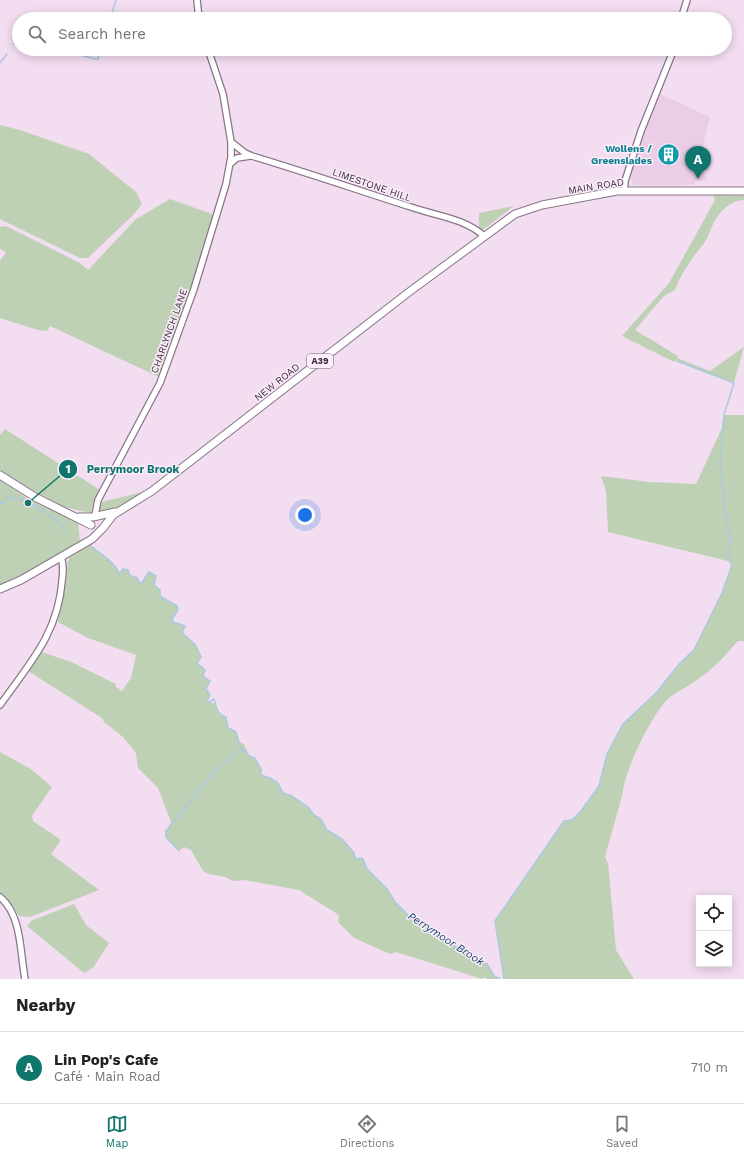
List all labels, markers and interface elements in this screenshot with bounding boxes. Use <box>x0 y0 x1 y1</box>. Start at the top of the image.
search box <box>12 12 732 56</box>
icon: search <box>26 23 48 45</box>
text: Search here <box>58 25 146 43</box>
building icon: Wollens / Greenslades <box>655 141 681 167</box>
place label: Wollens / Greenslades <box>591 143 653 166</box>
pin: A <box>685 146 711 179</box>
street label: LIMESTONE HILL <box>331 166 413 204</box>
street label: MAIN ROAD <box>567 176 625 196</box>
street label: CHARLYNCH LANE <box>149 287 189 375</box>
road number: A39 <box>307 354 333 368</box>
street label: NEW ROAD <box>252 361 302 403</box>
callout: Perrymoor Brook <box>58 457 187 480</box>
text: 1 <box>65 462 71 476</box>
text: Perrymoor Brook <box>87 463 179 476</box>
your location <box>295 505 315 525</box>
map controls <box>696 895 732 967</box>
button: locate <box>696 895 732 931</box>
water label: Perrymoor Brook <box>405 910 487 969</box>
button: layers <box>696 931 732 967</box>
text: Nearby <box>16 995 75 1015</box>
text: Lin Pop's Cafe <box>54 1051 158 1069</box>
text: A <box>25 1060 33 1075</box>
text: 710 m <box>691 1060 728 1075</box>
text: Café · Main Road <box>54 1069 161 1084</box>
tab: Map <box>106 1113 128 1150</box>
tab: Directions <box>340 1113 394 1150</box>
tab: Saved <box>606 1113 638 1150</box>

